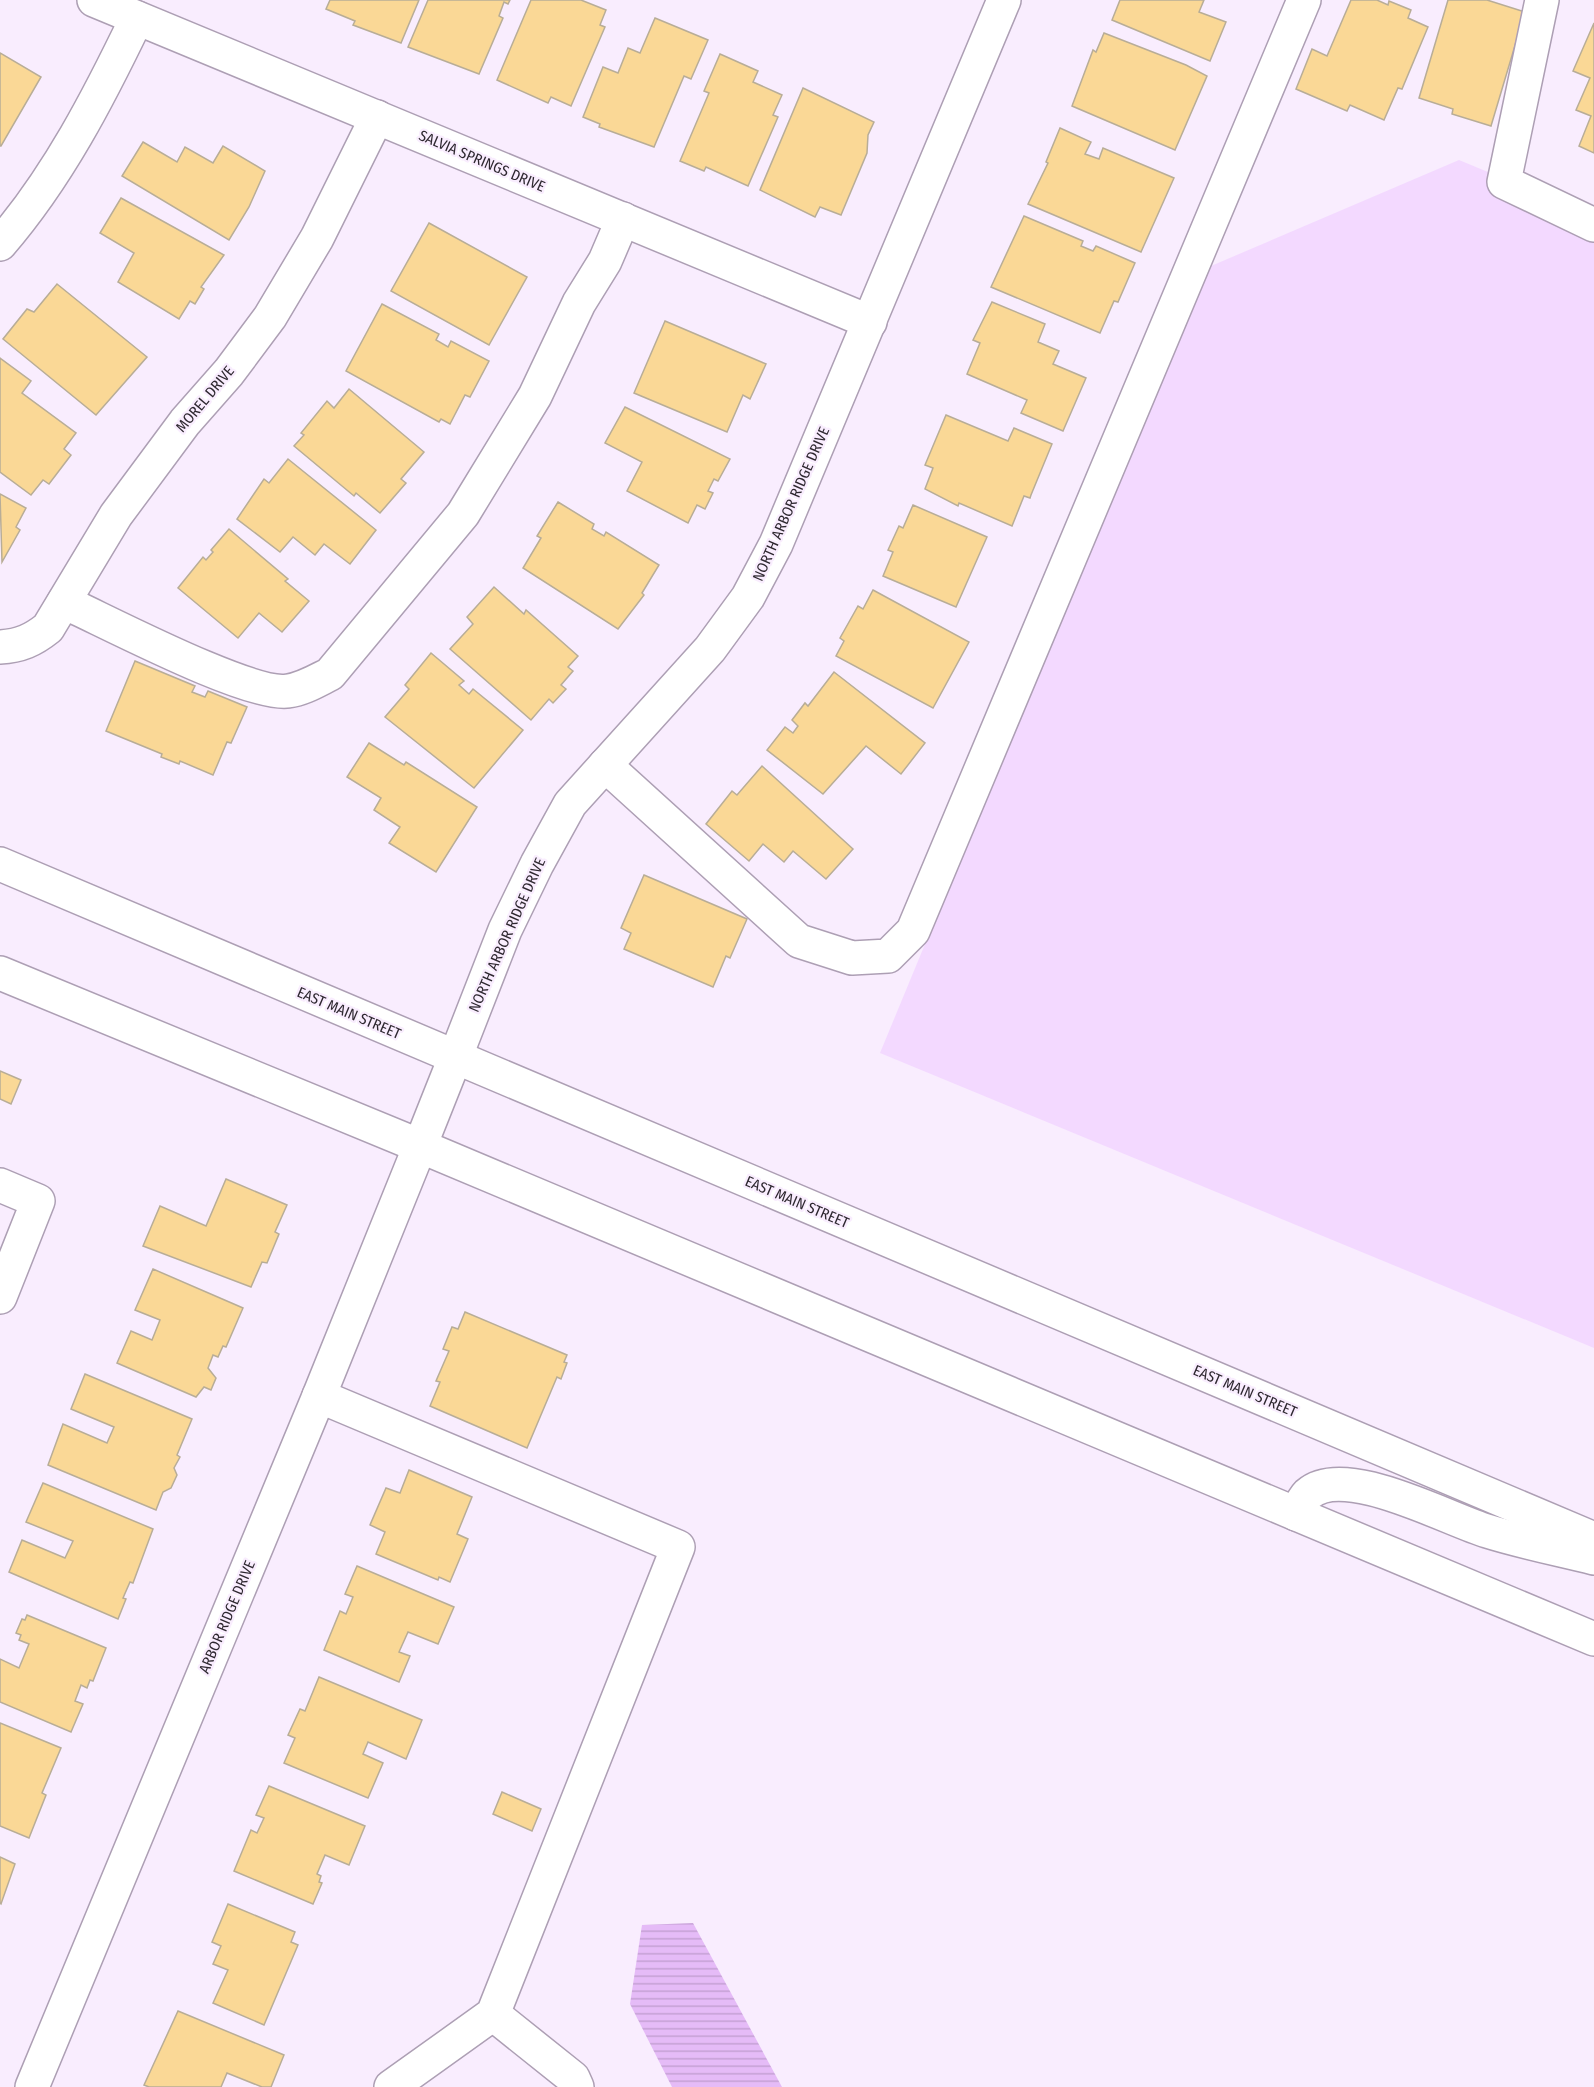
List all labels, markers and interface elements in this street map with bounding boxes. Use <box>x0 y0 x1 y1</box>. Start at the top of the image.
street label: SALVIA SPRINGS DRIVE <box>416 126 548 196</box>
street label: MOREL DRIVE <box>172 362 238 436</box>
street label: NORTH ARBOR RIDGE DRIVE <box>749 424 833 584</box>
street label: NORTH ARBOR RIDGE DRIVE <box>465 855 549 1015</box>
street label: EAST MAIN STREET <box>294 983 404 1043</box>
street label: EAST MAIN STREET <box>742 1172 852 1232</box>
street label: EAST MAIN STREET <box>1190 1361 1300 1421</box>
street label: ARBOR RIDGE DRIVE <box>195 1558 259 1676</box>

